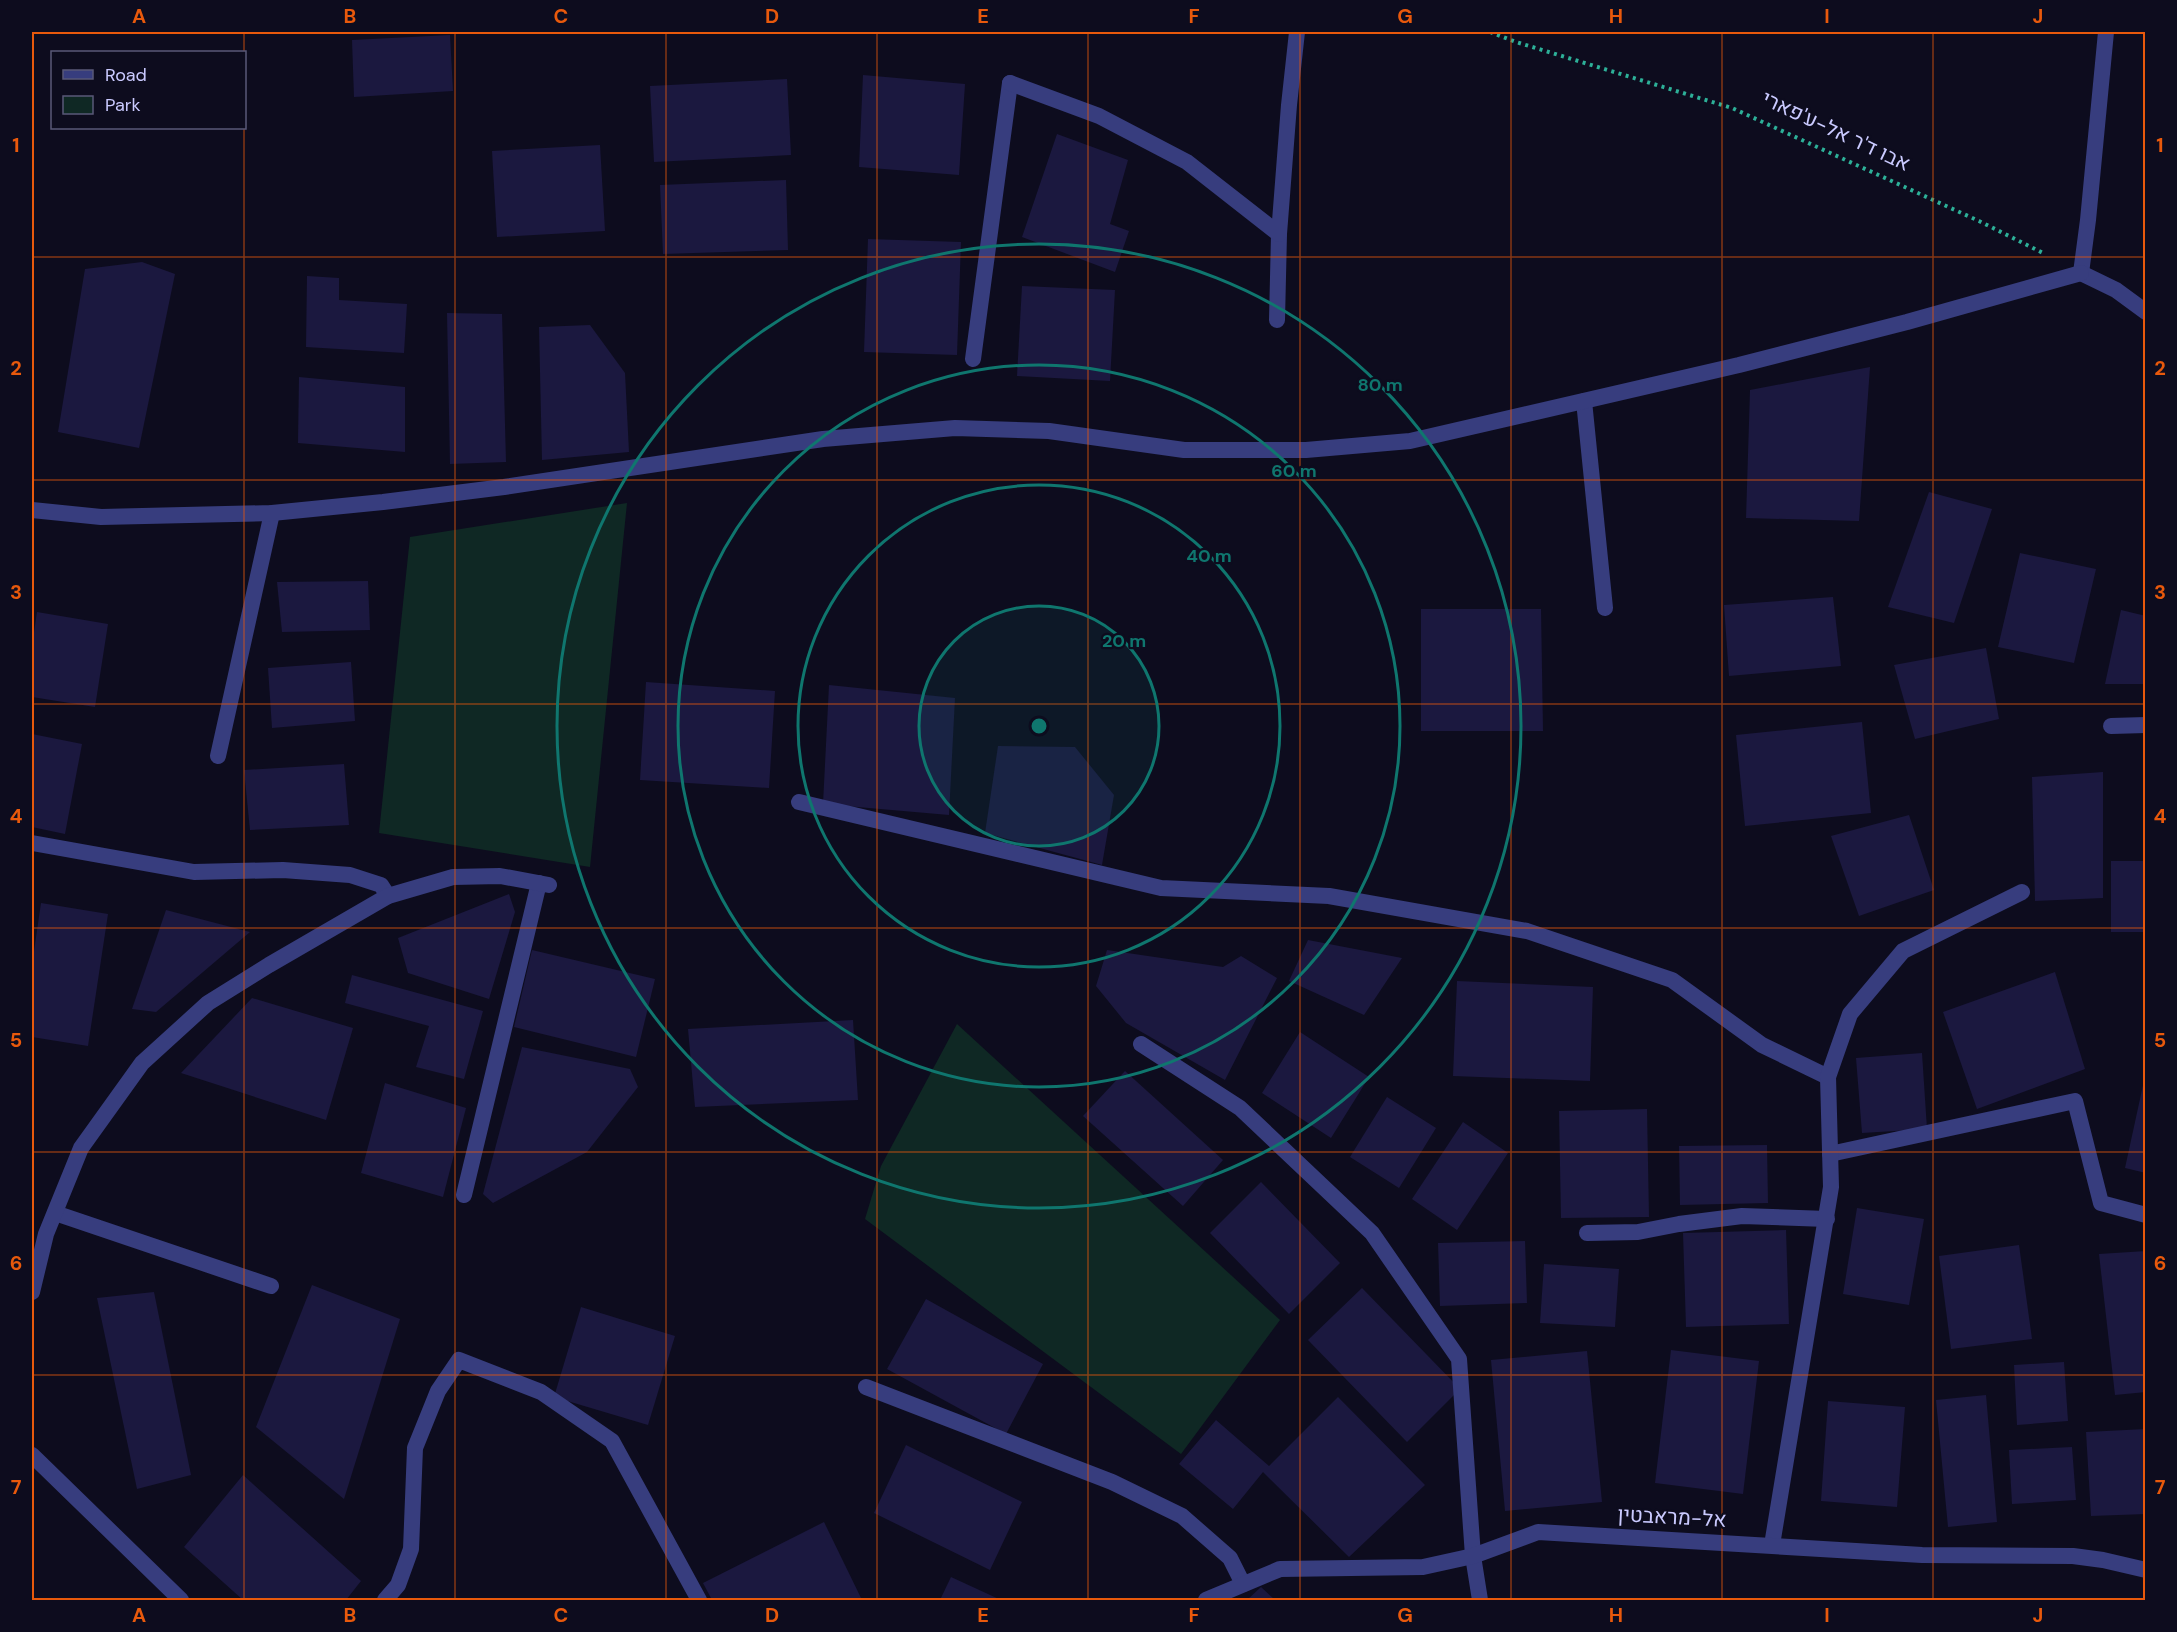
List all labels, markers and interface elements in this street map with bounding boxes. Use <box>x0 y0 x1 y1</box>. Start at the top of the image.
text: A <box>132 3 146 29</box>
text: B <box>344 3 356 29</box>
text: C <box>554 3 568 29</box>
text: D <box>765 3 779 29</box>
text: E <box>977 3 989 29</box>
text: F <box>1188 3 1200 29</box>
text: G <box>1397 3 1413 29</box>
text: H <box>1609 3 1623 29</box>
text: I <box>1824 3 1830 29</box>
text: J <box>2033 3 2043 29</box>
legend <box>51 51 246 129</box>
text: Road <box>105 63 147 87</box>
street label: אבו ד'ר אל-ע'פארי <box>1757 84 1915 178</box>
text: Park <box>105 93 141 117</box>
text: 1 <box>12 132 20 158</box>
text: 1 <box>2156 132 2164 158</box>
text: 2 <box>10 355 22 381</box>
text: 2 <box>2154 355 2166 381</box>
text: 80 m <box>1357 373 1403 397</box>
text: 60 m <box>1271 459 1317 483</box>
text: 40 m <box>1186 544 1232 568</box>
text: 3 <box>10 579 22 605</box>
text: 3 <box>2154 579 2166 605</box>
text: 20 m <box>1102 629 1146 653</box>
centre of rings <box>1029 716 1049 736</box>
text: 4 <box>10 803 23 829</box>
text: 4 <box>2154 803 2167 829</box>
text: 5 <box>10 1027 22 1053</box>
text: 5 <box>2154 1027 2166 1053</box>
text: 6 <box>10 1250 22 1276</box>
text: 6 <box>2154 1250 2166 1276</box>
text: 7 <box>11 1474 22 1500</box>
text: 7 <box>2155 1474 2166 1500</box>
street label: אל-מראבטין <box>1617 1500 1727 1534</box>
text: A <box>132 1602 146 1628</box>
text: B <box>344 1602 356 1628</box>
text: C <box>554 1602 568 1628</box>
text: D <box>765 1602 779 1628</box>
text: E <box>977 1602 989 1628</box>
text: F <box>1188 1602 1200 1628</box>
text: G <box>1397 1602 1413 1628</box>
text: H <box>1609 1602 1623 1628</box>
text: I <box>1824 1602 1830 1628</box>
text: J <box>2033 1602 2043 1628</box>

